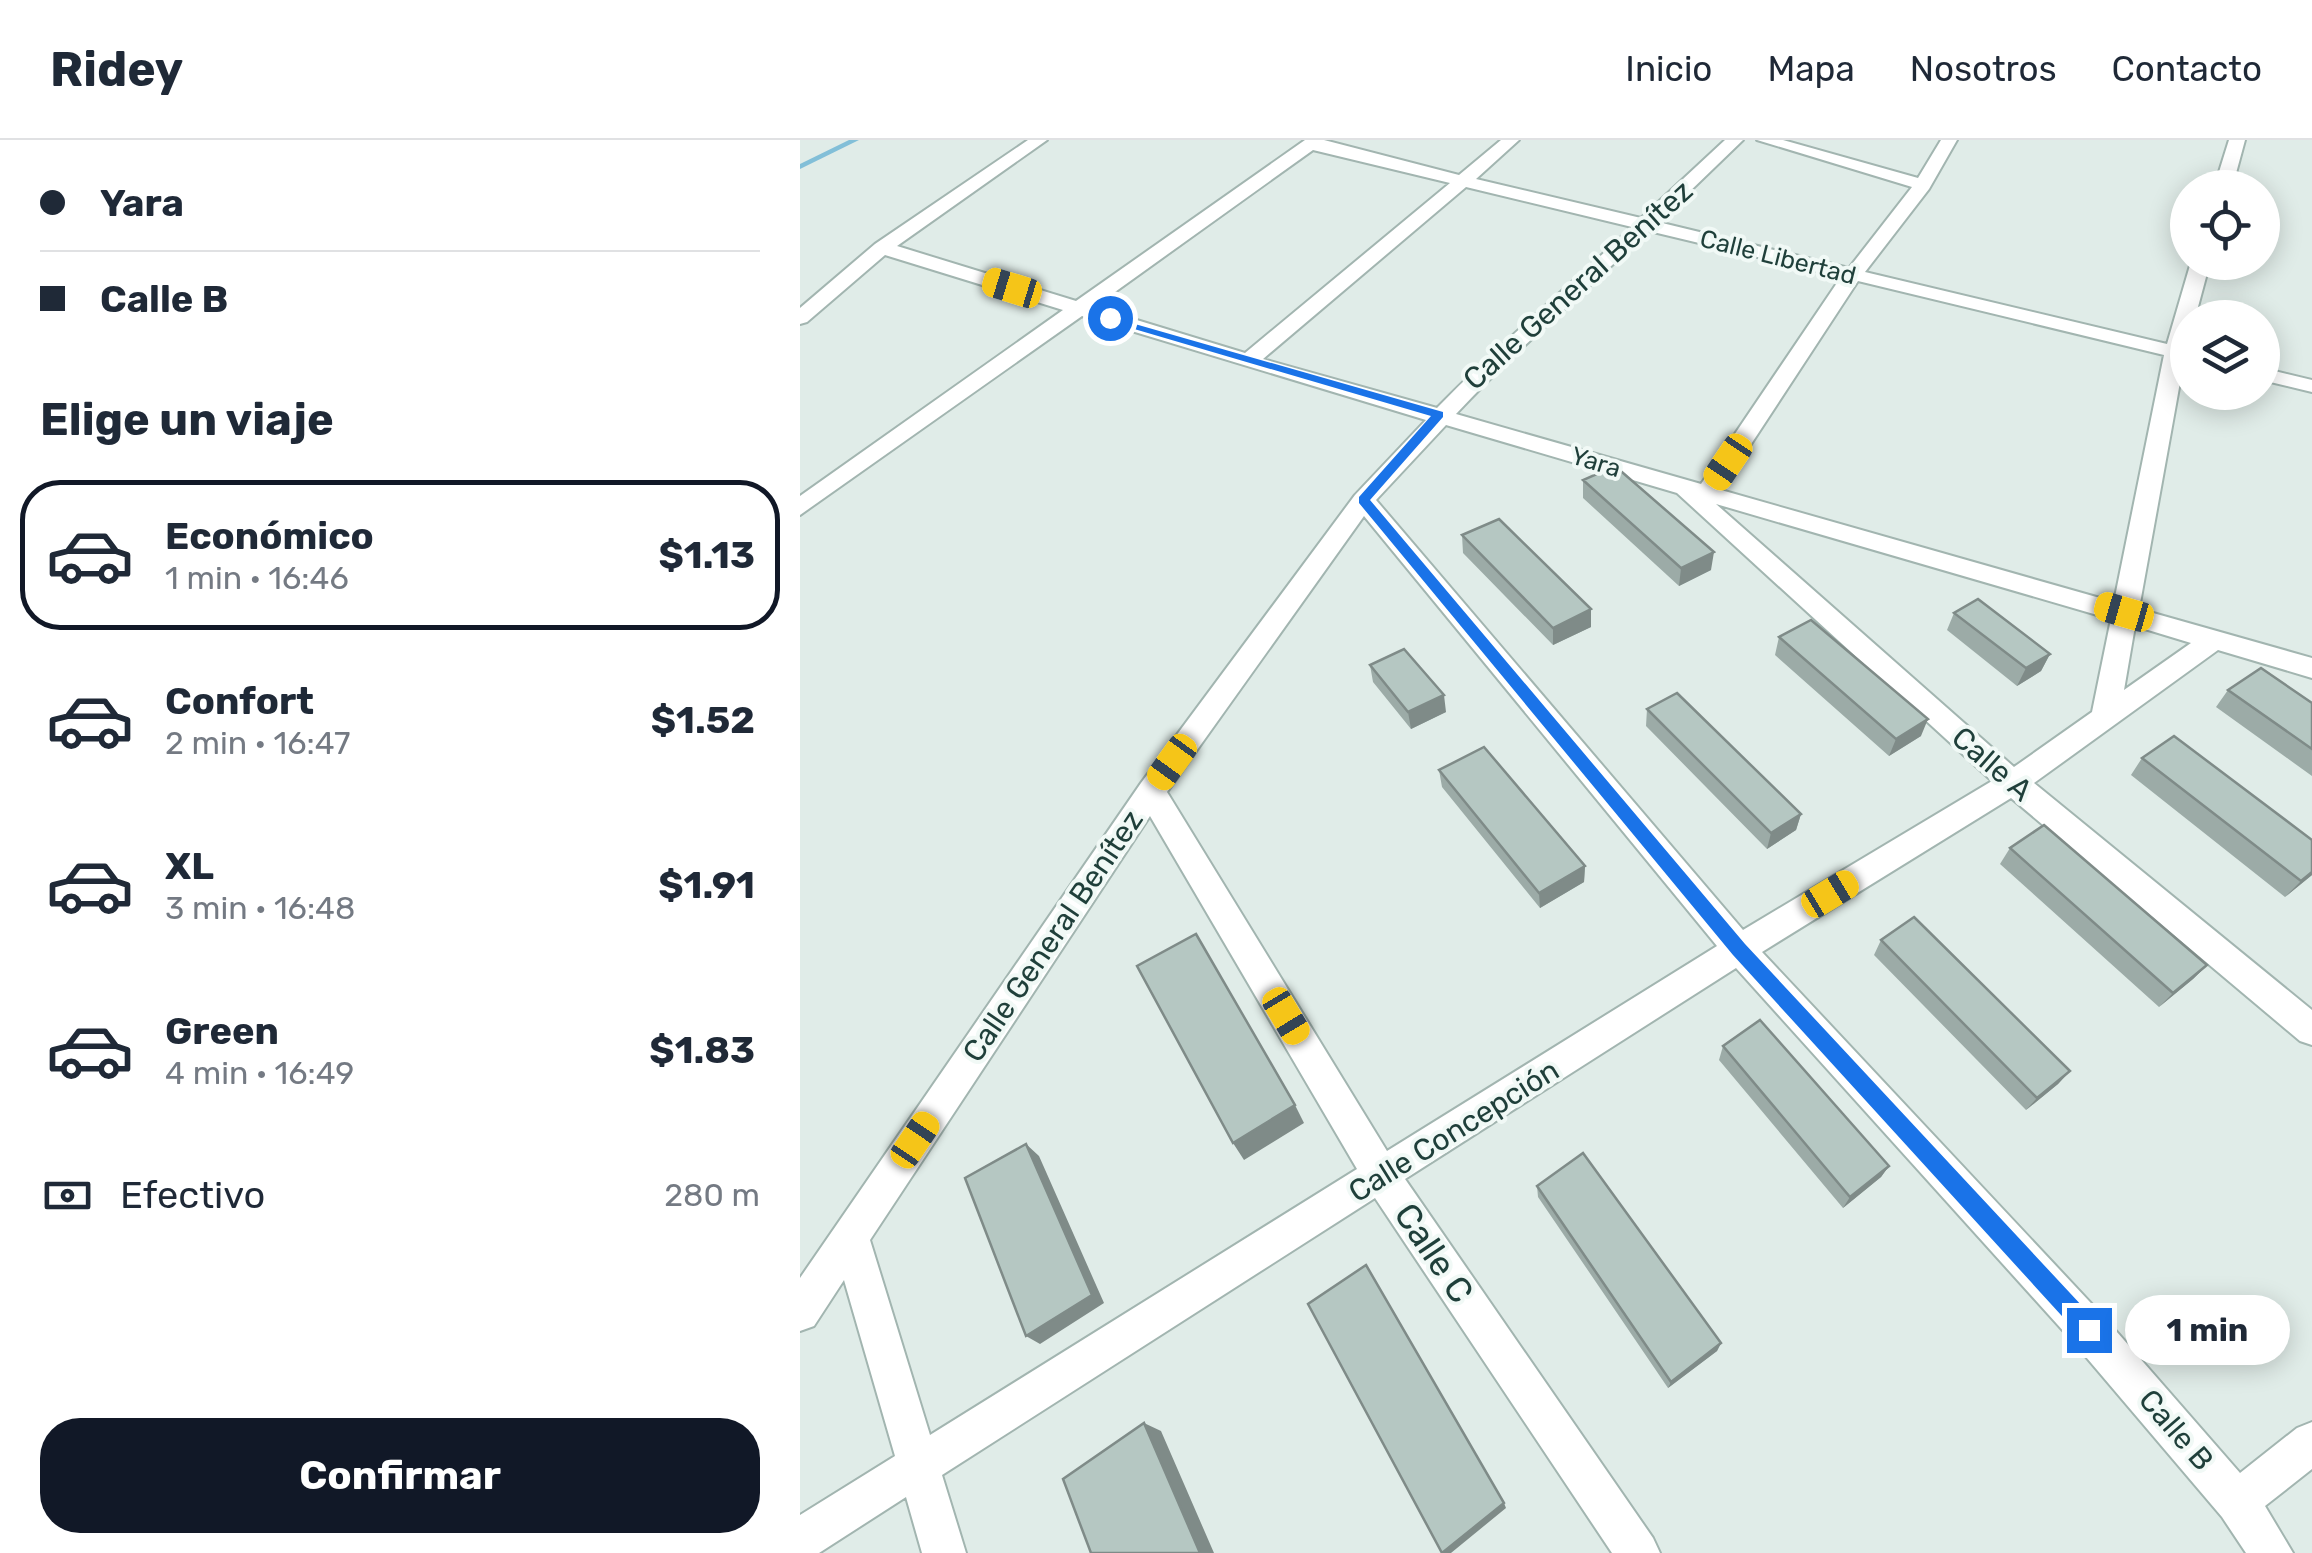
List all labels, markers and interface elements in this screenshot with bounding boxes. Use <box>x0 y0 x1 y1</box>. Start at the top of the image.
text: Ridey <box>50 41 183 98</box>
text: Inicio <box>1625 48 1712 90</box>
text: Mapa <box>1767 48 1855 90</box>
text: Nosotros <box>1910 48 2057 90</box>
text: Contacto <box>2112 48 2262 90</box>
map controls <box>2170 170 2280 410</box>
button: locate <box>2170 170 2280 280</box>
street label: Calle General Benítez <box>1456 173 1700 397</box>
text: Yara <box>100 180 184 226</box>
street label: Calle Libertad <box>1697 224 1859 290</box>
car <box>979 265 1045 311</box>
text: Calle B <box>100 276 228 322</box>
route start <box>1088 296 1133 341</box>
button: layers <box>2170 300 2280 410</box>
text: Elige un viaje <box>40 393 334 446</box>
car <box>1699 429 1757 495</box>
street label: Yara <box>1568 441 1624 483</box>
icon: car <box>45 510 135 600</box>
text: Económico <box>165 513 374 559</box>
text: $1.13 <box>658 532 755 578</box>
text: 1 min · 16:46 <box>165 559 349 597</box>
car <box>2091 589 2157 635</box>
icon: car <box>45 675 135 765</box>
text: Confort <box>165 678 314 724</box>
text: $1.52 <box>651 697 755 743</box>
street label: Calle A <box>1945 719 2039 809</box>
text: 2 min · 16:47 <box>165 724 350 762</box>
car <box>1142 729 1202 795</box>
street label: Calle General Benítez <box>955 803 1151 1069</box>
icon: car <box>45 840 135 930</box>
text: XL <box>165 843 214 889</box>
text: $1.91 <box>658 862 755 908</box>
car <box>1797 866 1863 922</box>
text: 3 min · 16:48 <box>165 889 355 927</box>
car <box>1258 983 1314 1049</box>
icon: car <box>45 1005 135 1095</box>
text: Green <box>165 1008 279 1054</box>
text: $1.83 <box>649 1027 755 1073</box>
street label: Calle Concepción <box>1342 1052 1566 1210</box>
text: 4 min · 16:49 <box>165 1054 354 1092</box>
car <box>886 1107 944 1173</box>
icon: cash <box>40 1168 95 1223</box>
text: Efectivo <box>120 1172 265 1218</box>
text: 280 m <box>664 1176 760 1214</box>
street label: Calle C <box>1386 1195 1482 1311</box>
callout: 1 min <box>2124 1295 2289 1365</box>
route end <box>2067 1308 2112 1353</box>
text: 1 min <box>2167 1311 2248 1349</box>
street label: Calle B <box>2131 1382 2221 1478</box>
button: Confirmar <box>40 1418 760 1533</box>

